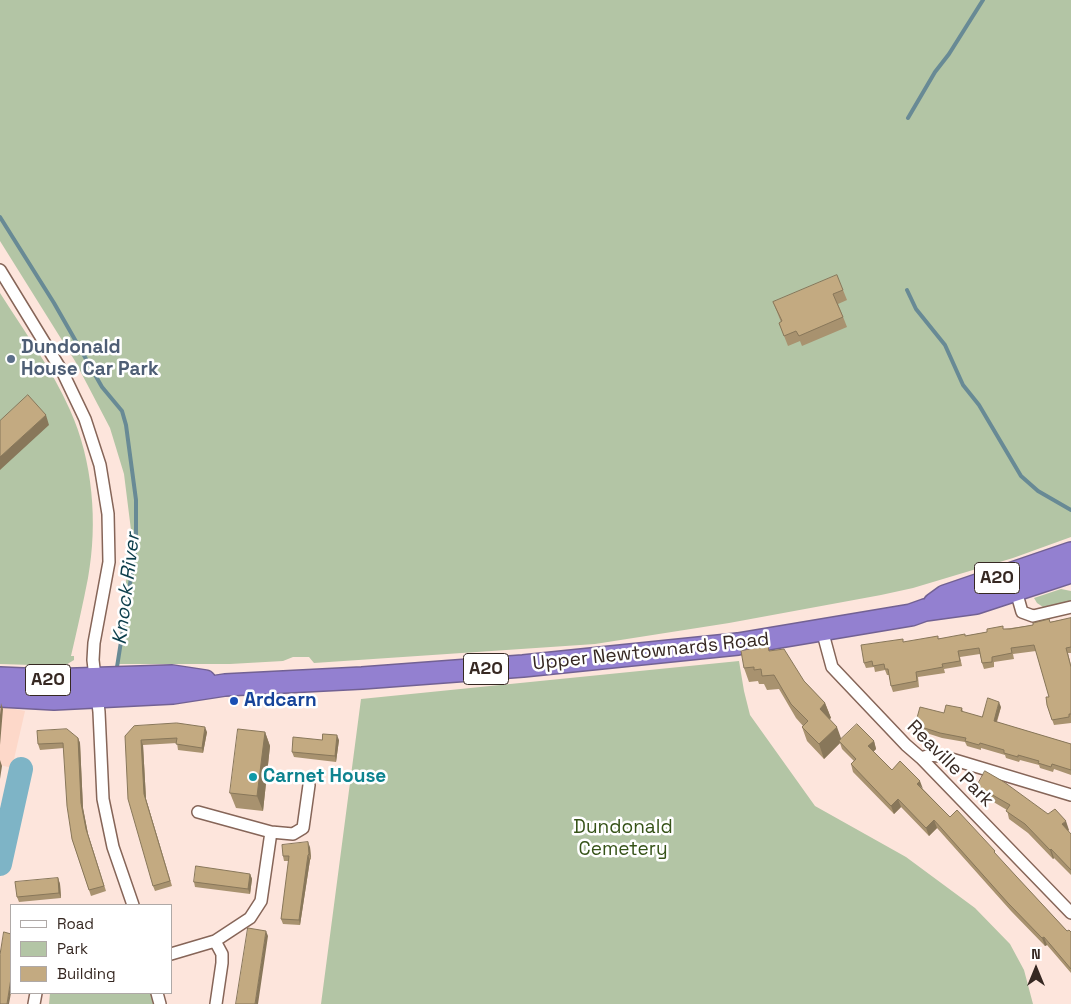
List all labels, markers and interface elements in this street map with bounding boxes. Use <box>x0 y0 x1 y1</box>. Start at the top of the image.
place label: Dundonald House Car Park <box>21 337 159 381</box>
marker: Dundonald House Car Park <box>5 353 17 365</box>
water label: Knock River <box>108 532 146 646</box>
road number: A20 <box>974 562 1020 594</box>
street label: Upper Newtownards Road <box>532 628 770 676</box>
road number: A20 <box>464 654 508 684</box>
road number: A20 <box>26 664 70 696</box>
place label: Ardcarn <box>244 690 317 712</box>
marker: Ardcarn <box>228 695 240 707</box>
street label: Reaville Park <box>902 716 998 812</box>
place label: Carnet House <box>263 766 386 788</box>
marker: Carnet House <box>247 771 259 783</box>
park label: Dundonald Cemetery <box>573 817 673 861</box>
legend <box>10 904 172 994</box>
text: Road <box>57 914 94 933</box>
text: Park <box>57 939 88 958</box>
north arrow <box>1011 944 1061 994</box>
text: N <box>1031 945 1041 963</box>
text: Building <box>57 964 116 983</box>

